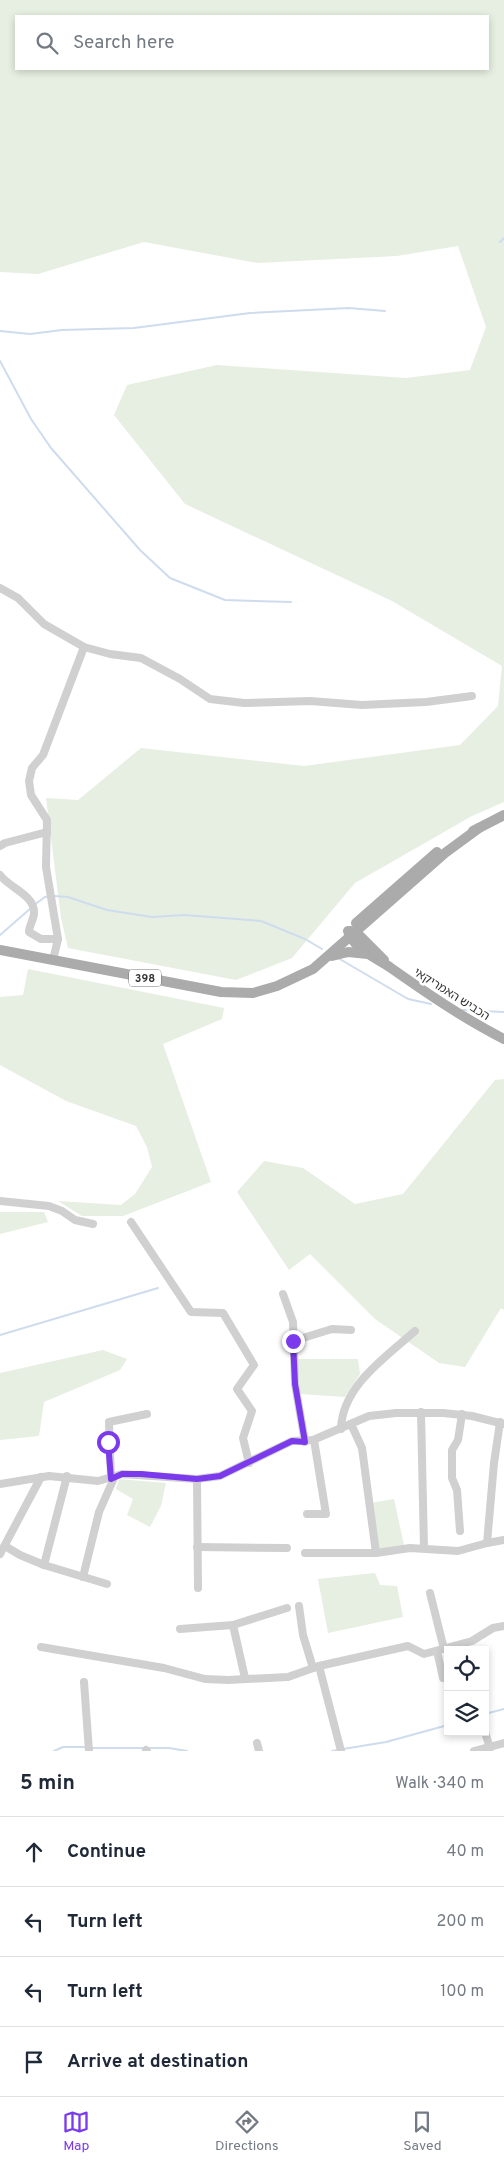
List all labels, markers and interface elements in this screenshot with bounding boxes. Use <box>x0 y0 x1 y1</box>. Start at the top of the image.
search box <box>15 15 489 70</box>
icon: search <box>33 29 61 57</box>
text: Search here <box>73 31 175 55</box>
street label: הכביש האמריקאי <box>410 965 493 1025</box>
road number: 398 <box>129 970 161 986</box>
route end <box>282 1330 305 1353</box>
route start <box>97 1431 120 1454</box>
map controls <box>444 1646 489 1736</box>
button: locate <box>444 1646 489 1691</box>
button: layers <box>444 1691 489 1736</box>
text: 5 min <box>20 1770 75 1797</box>
text: Walk · 340 m <box>395 1774 484 1794</box>
icon: ahead <box>20 1838 48 1866</box>
text: Continue <box>67 1840 146 1864</box>
text: 40 m <box>446 1842 484 1862</box>
icon: left <box>20 1908 48 1936</box>
text: Turn left <box>67 1910 143 1934</box>
text: 200 m <box>436 1912 484 1932</box>
icon: left <box>20 1978 48 2006</box>
text: Turn left <box>67 1980 143 2004</box>
text: 100 m <box>440 1982 484 2002</box>
icon: arrive <box>20 2048 48 2076</box>
text: Arrive at destination <box>67 2050 248 2074</box>
tab: Map <box>62 2108 90 2155</box>
tab: Directions <box>215 2108 279 2155</box>
tab: Saved <box>403 2108 442 2155</box>

